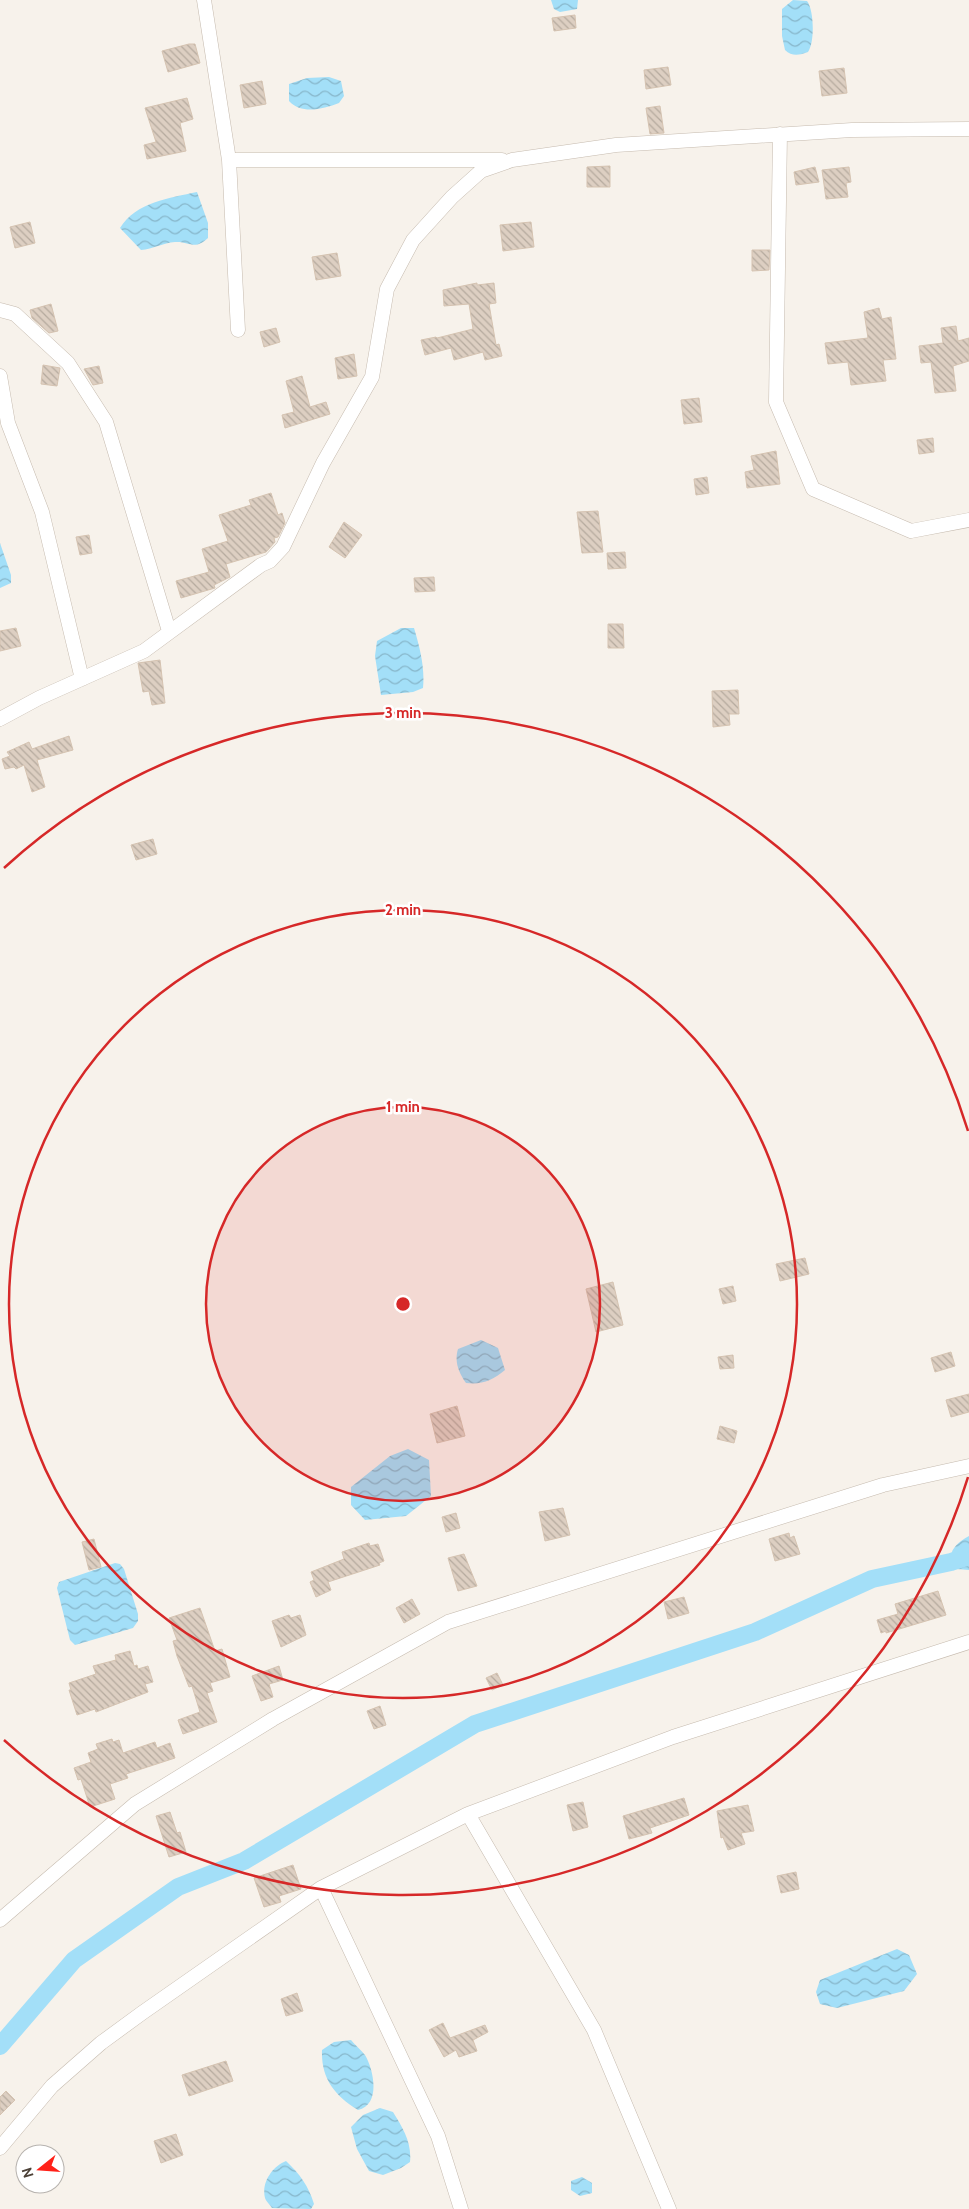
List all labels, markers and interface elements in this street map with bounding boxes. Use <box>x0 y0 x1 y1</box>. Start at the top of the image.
text: 3 min <box>385 704 421 722</box>
text: 2 min <box>385 901 421 919</box>
text: 1 min <box>386 1098 420 1116</box>
centre of rings <box>394 1295 412 1313</box>
north arrow <box>15 2144 65 2194</box>
text: N <box>18 2165 38 2180</box>

